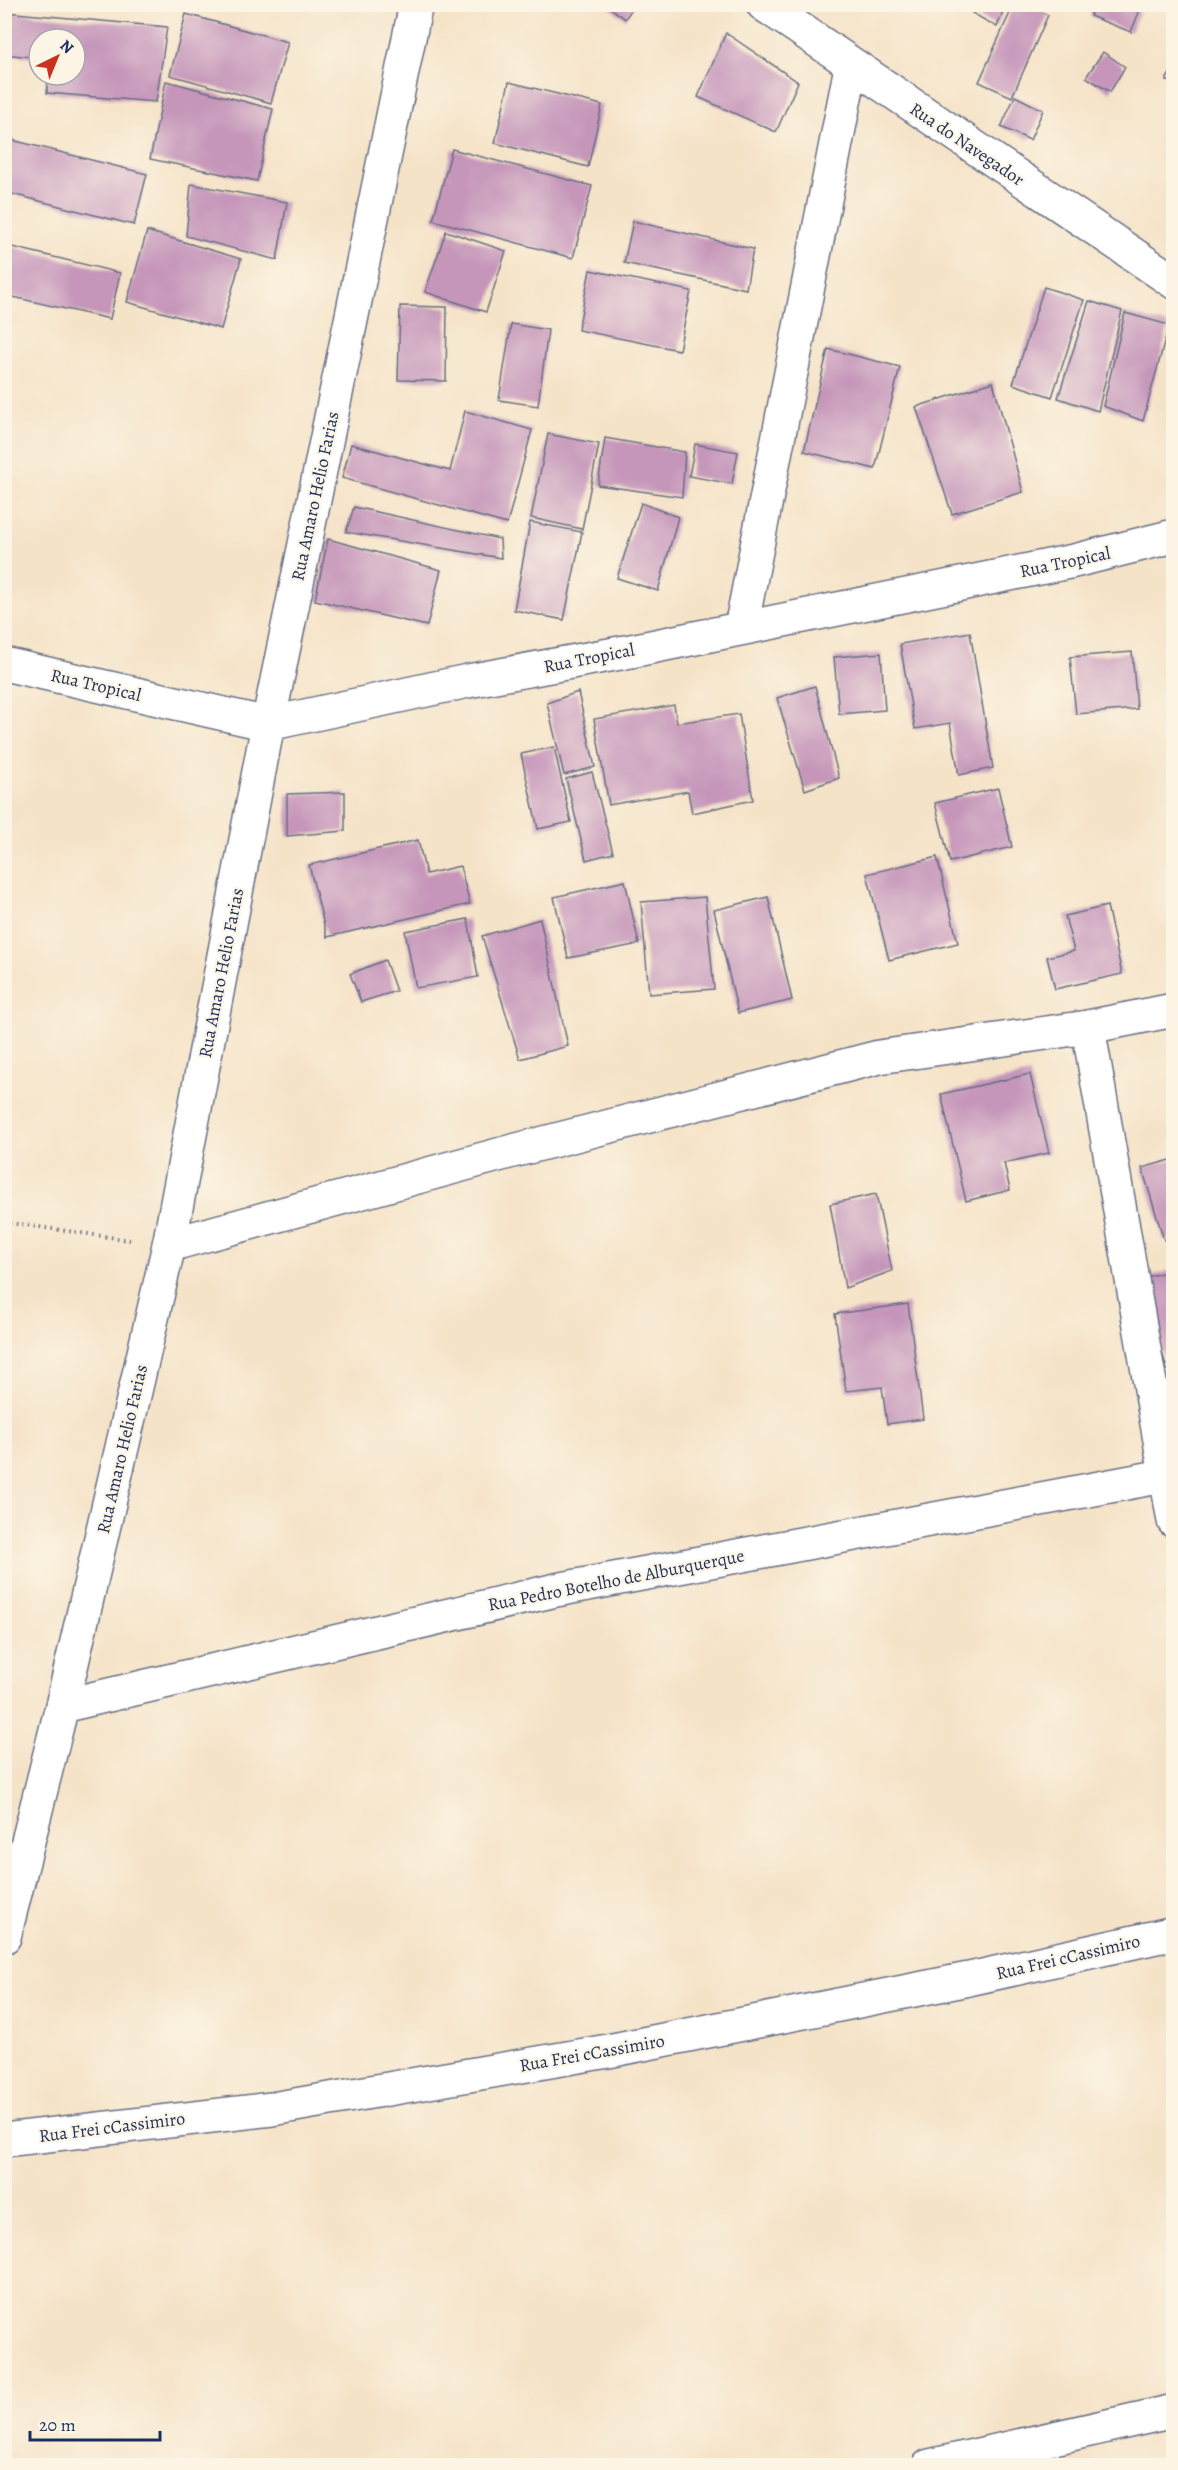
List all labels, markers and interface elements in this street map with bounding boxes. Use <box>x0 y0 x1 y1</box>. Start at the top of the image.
north arrow <box>27 27 87 87</box>
text: N <box>55 35 79 59</box>
street label: Rua do Navegador <box>905 97 1029 191</box>
street label: Rua Amaro Helio Farias <box>285 409 345 583</box>
street label: Rua Tropical <box>1018 541 1113 583</box>
street label: Rua Tropical <box>542 637 637 679</box>
street label: Rua Tropical <box>49 663 144 707</box>
street label: Rua Amaro Helio Farias <box>193 886 249 1060</box>
street label: Rua Amaro Helio Farias <box>91 1362 153 1536</box>
street label: Rua Pedro Botelho de Alburquerque <box>486 1543 746 1617</box>
street label: Rua Frei cCassimiro <box>994 1929 1142 1985</box>
street label: Rua Frei cCassimiro <box>518 2028 666 2078</box>
street label: Rua Frei cCassimiro <box>38 2106 186 2148</box>
scale bar <box>30 2404 160 2442</box>
text: 20 m <box>39 2413 76 2437</box>

